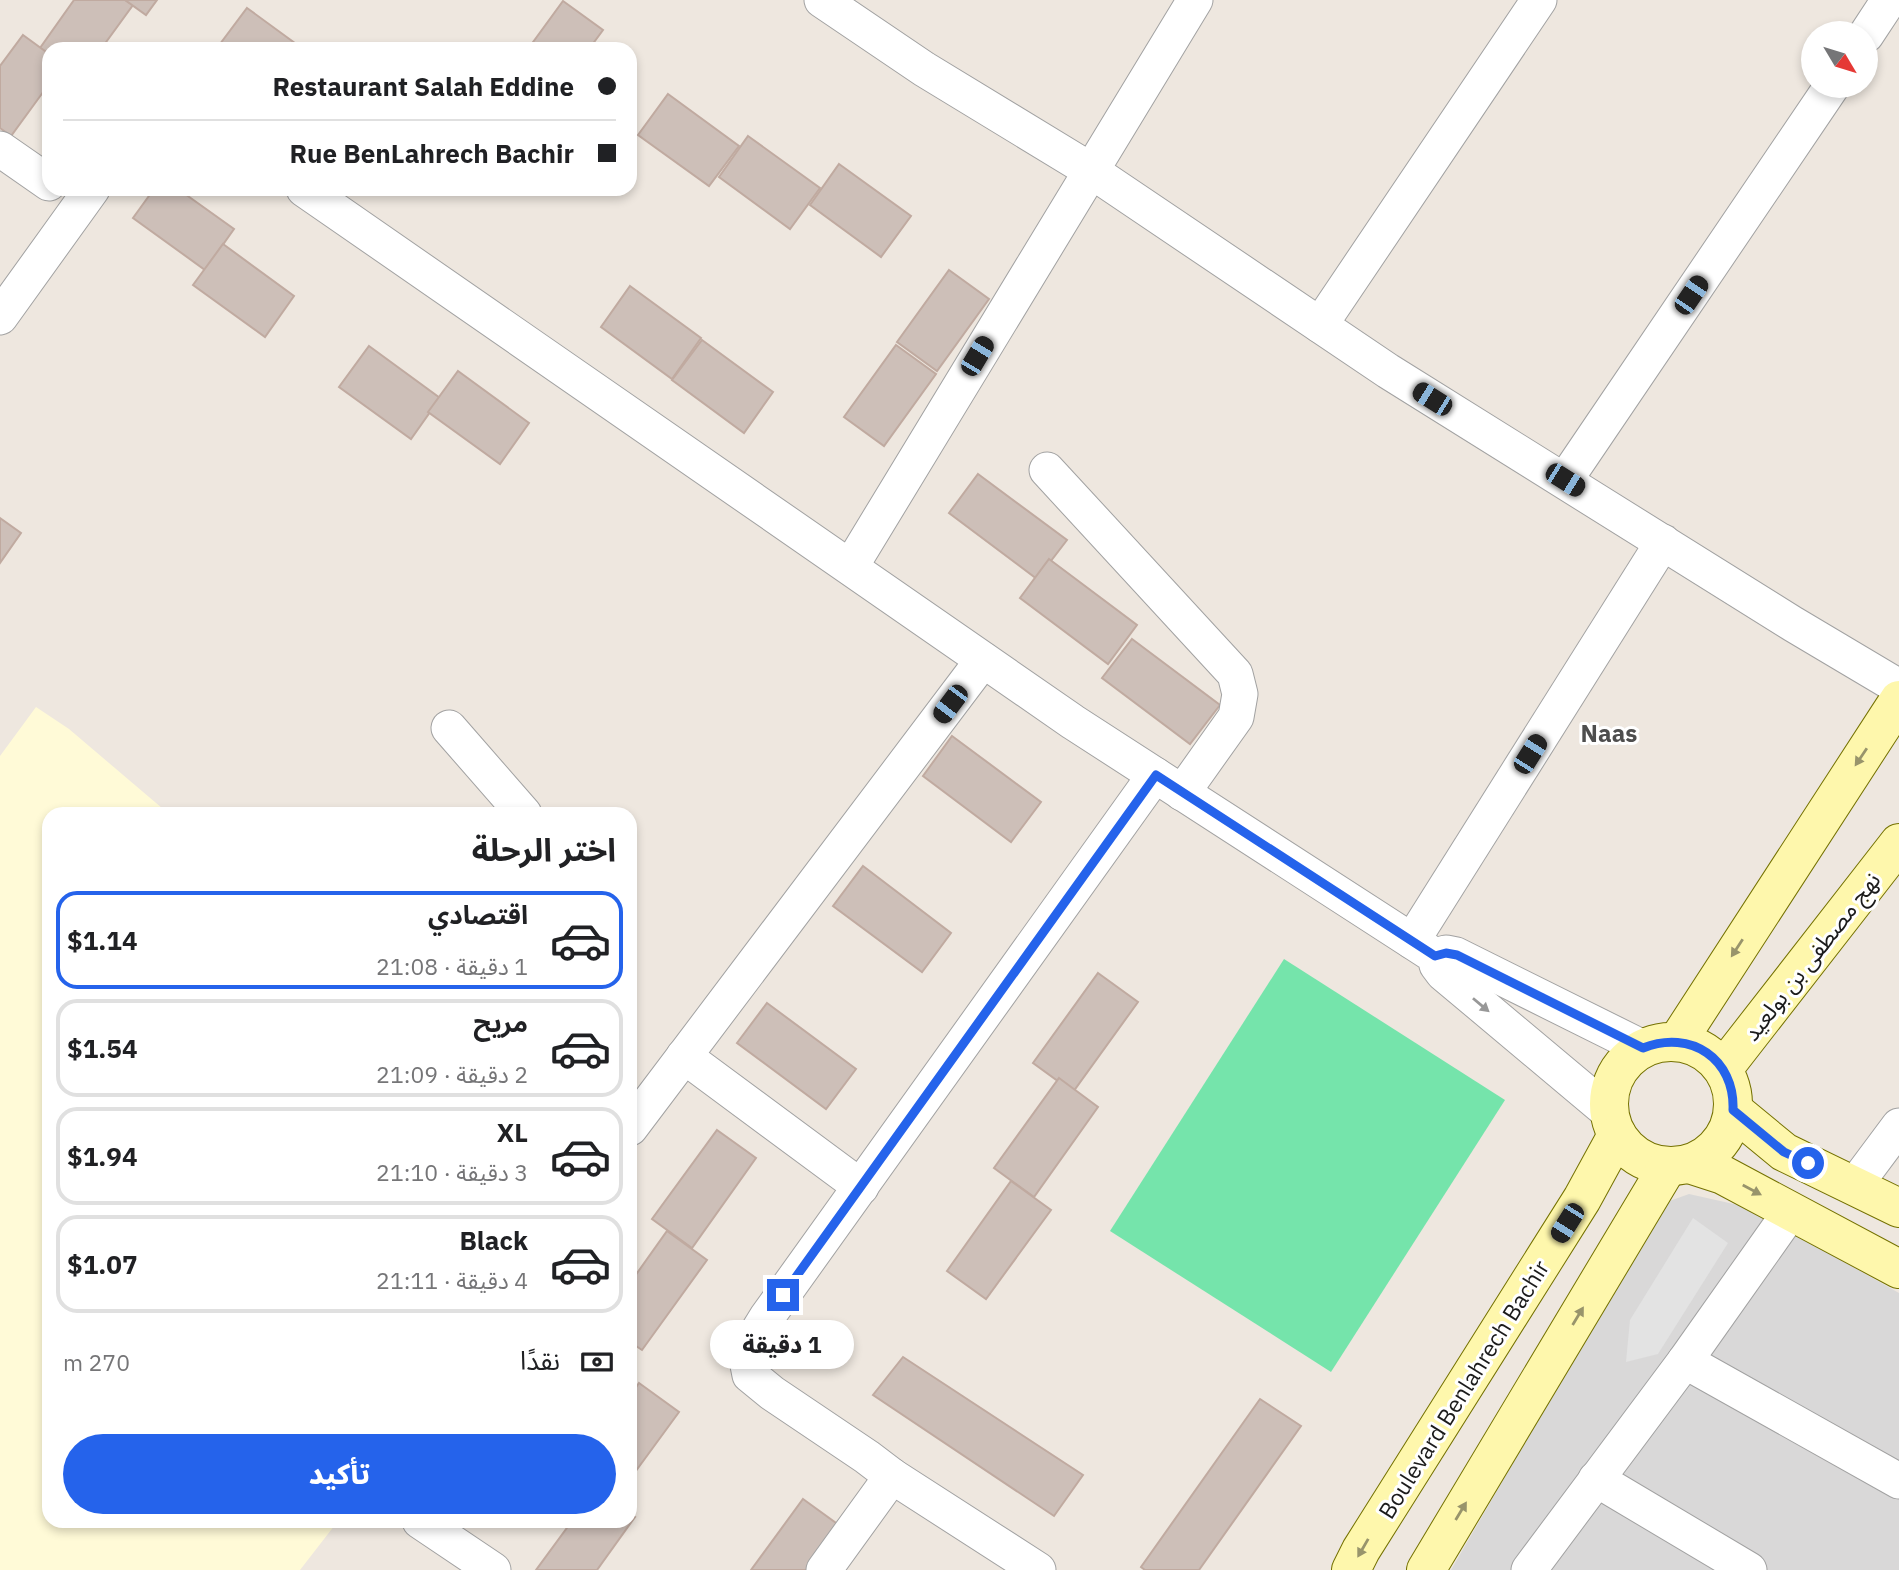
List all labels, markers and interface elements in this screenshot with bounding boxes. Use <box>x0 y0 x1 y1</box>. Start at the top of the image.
north arrow <box>1801 21 1878 98</box>
map controls <box>1801 21 1878 98</box>
text: Restaurant Salah Eddine <box>273 69 574 103</box>
text: Rue BenLahrech Bachir <box>290 136 574 170</box>
car <box>1671 272 1712 318</box>
car <box>958 333 997 379</box>
car <box>1409 379 1456 419</box>
car <box>1542 460 1589 500</box>
car <box>929 681 972 727</box>
district label: Naas <box>1581 717 1637 749</box>
car <box>1510 731 1551 777</box>
one-way arrow <box>1855 747 1868 767</box>
text: اختر الرحلة <box>472 828 616 870</box>
street label: نهج مصطفى بن بولعيد <box>1736 865 1889 1048</box>
text: اقتصادي <box>428 897 528 931</box>
icon: car <box>549 909 612 972</box>
text: $1.14 <box>67 923 138 957</box>
one-way arrow <box>1730 938 1743 957</box>
text: 1 دقيقة · 21:08 <box>376 951 528 981</box>
one-way arrow <box>1472 997 1489 1012</box>
text: مريح <box>473 1005 528 1039</box>
icon: car <box>549 1017 612 1080</box>
text: $1.54 <box>67 1031 138 1065</box>
text: 2 دقيقة · 21:09 <box>376 1059 528 1089</box>
text: XL <box>497 1115 528 1149</box>
icon: car <box>549 1125 612 1188</box>
text: $1.94 <box>67 1139 138 1173</box>
route start <box>1792 1147 1824 1179</box>
text: 3 دقيقة · 21:10 <box>376 1157 528 1187</box>
one-way arrow <box>1742 1184 1762 1196</box>
car <box>1547 1200 1588 1246</box>
text: Black <box>460 1223 528 1257</box>
icon: car <box>549 1233 612 1296</box>
text: $1.07 <box>67 1247 138 1281</box>
street label: Boulevard Benlahrech Bachir <box>1371 1254 1555 1524</box>
text: 4 دقيقة · 21:11 <box>376 1265 528 1295</box>
route end <box>767 1279 799 1311</box>
one-way arrow <box>1571 1306 1584 1325</box>
callout: 1 دقيقة <box>711 1320 855 1368</box>
text: 1 دقيقة <box>742 1329 822 1359</box>
text: نقدًا <box>520 1343 560 1377</box>
icon: cash <box>578 1343 616 1381</box>
text: 270 m <box>63 1347 130 1377</box>
button: تأكيد <box>63 1434 616 1514</box>
one-way arrow <box>1455 1502 1467 1521</box>
one-way arrow <box>1357 1538 1369 1558</box>

